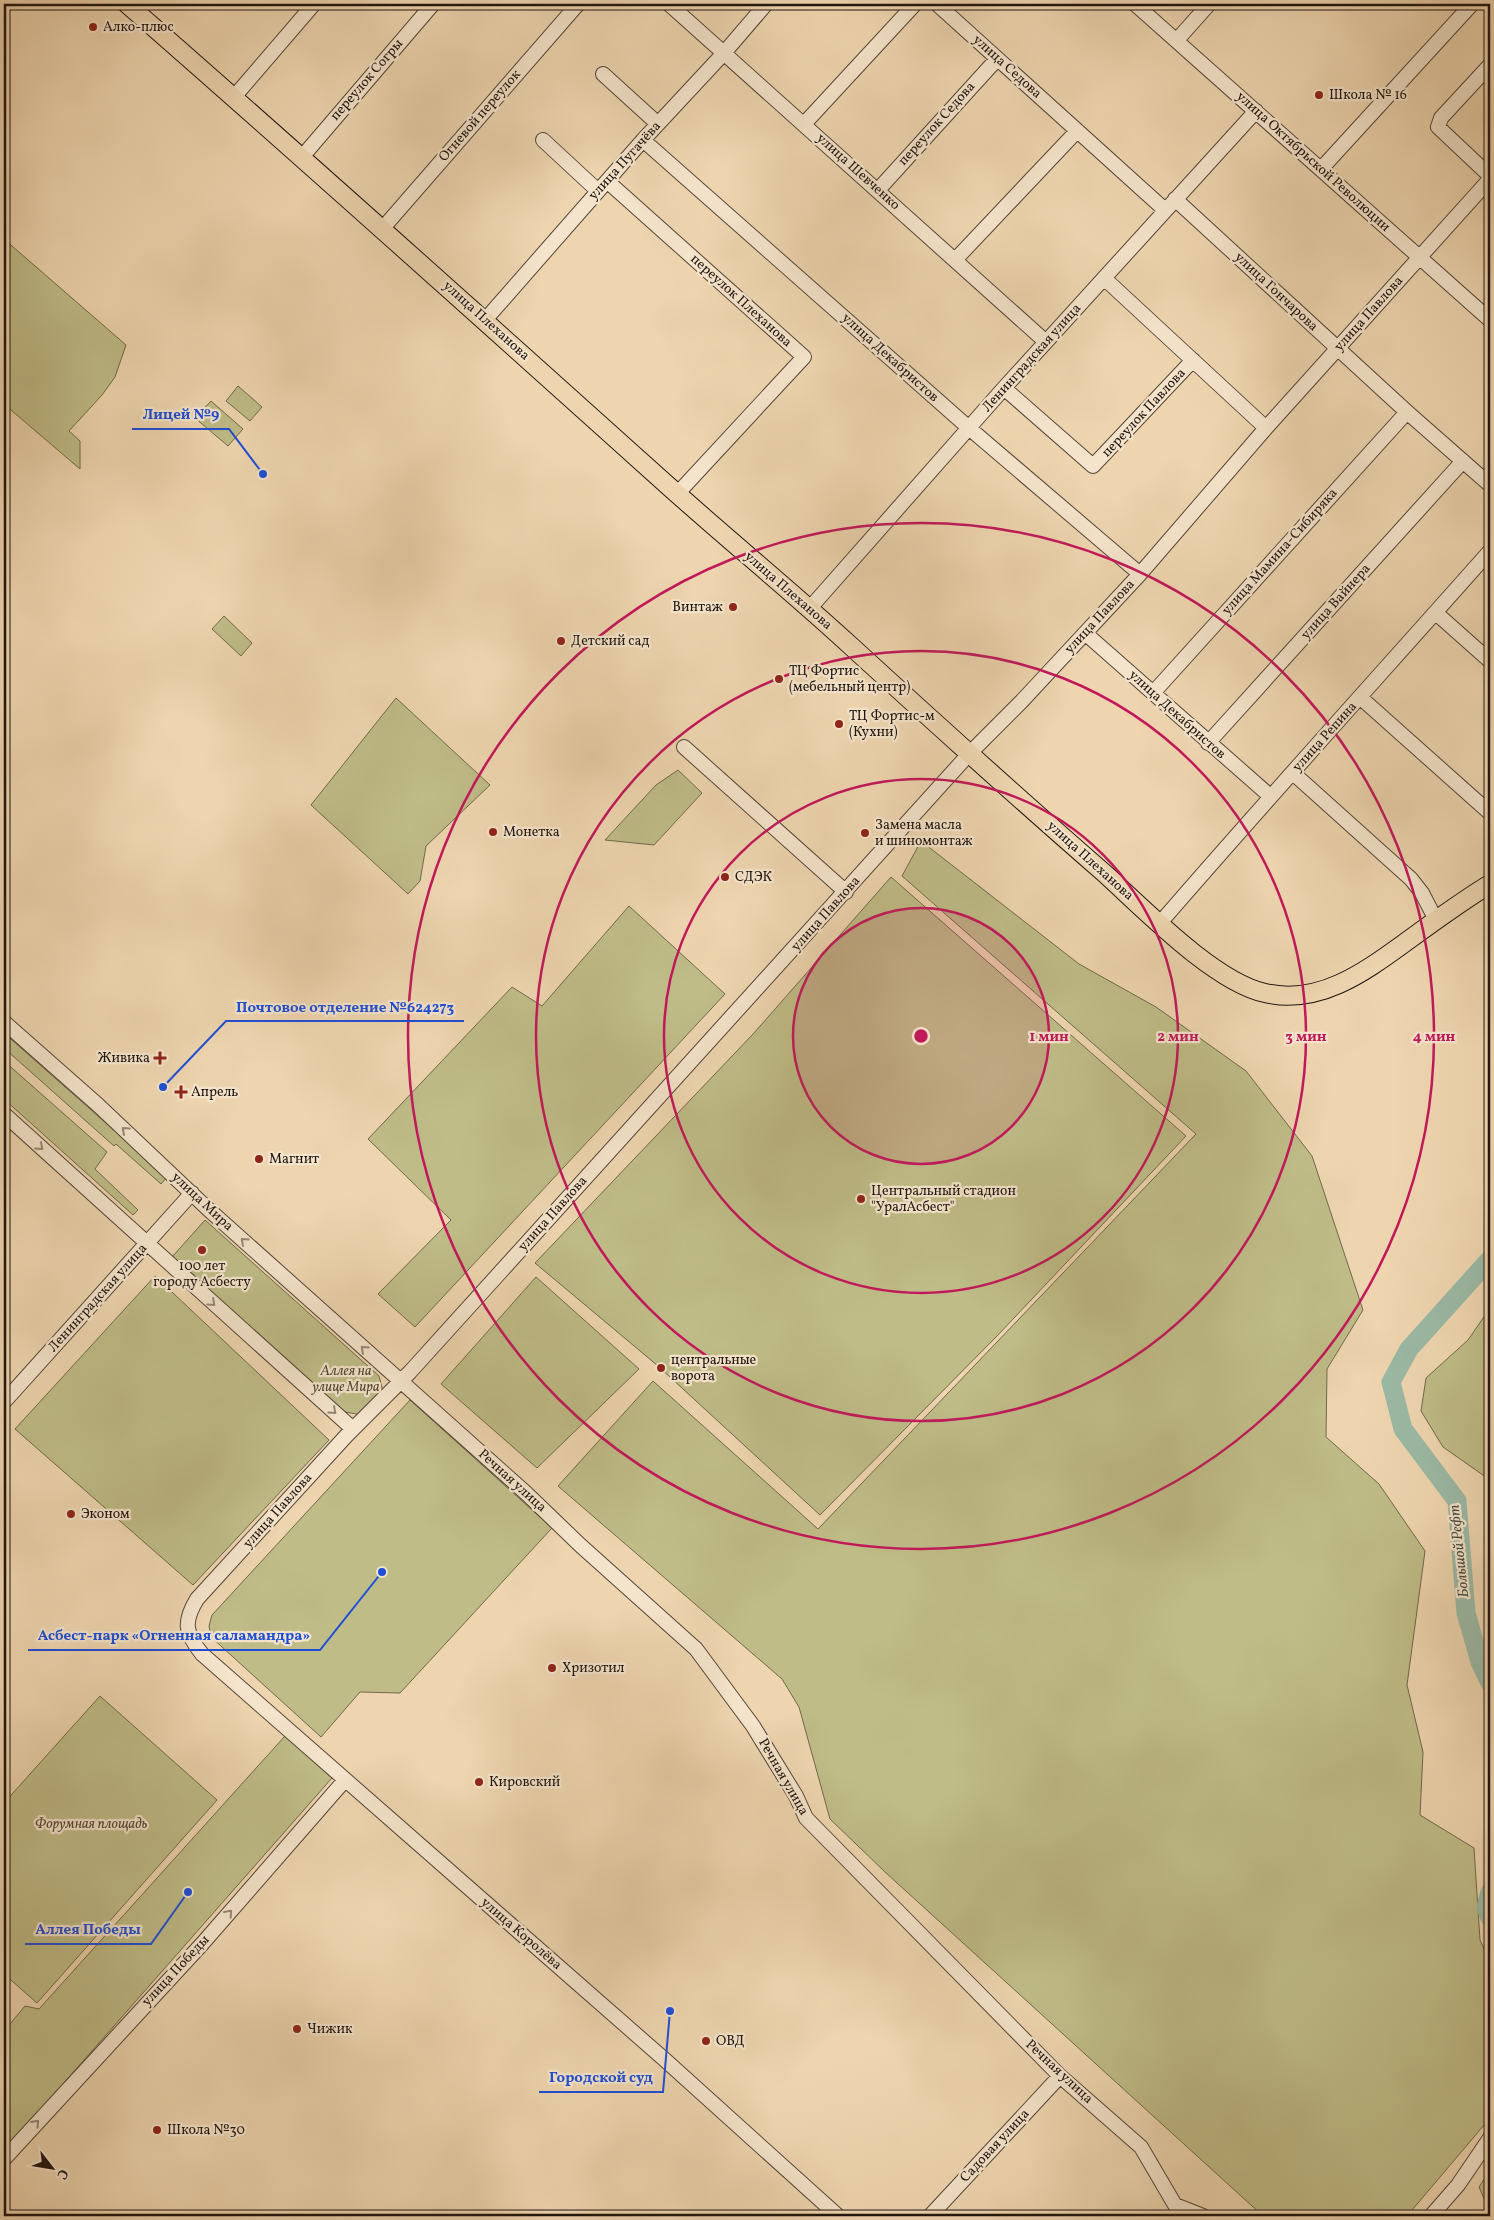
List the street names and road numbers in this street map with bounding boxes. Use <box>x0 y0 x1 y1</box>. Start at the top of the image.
street label: улица Седова <box>968 31 1046 103</box>
street label: переулок Согры <box>326 35 408 125</box>
street label: Огневой переулок <box>435 65 526 166</box>
street label: переулок Седова <box>894 78 980 170</box>
street label: улица Октябрьской Революции <box>1232 88 1394 237</box>
street label: улица Пугачёва <box>584 117 666 205</box>
street label: улица Шевченко <box>812 129 904 215</box>
street label: улица Гончарова <box>1230 248 1322 336</box>
street label: переулок Плеханова <box>686 250 796 352</box>
street label: улица Павлова <box>1330 272 1408 356</box>
street label: улица Плеханова <box>438 277 534 365</box>
street label: Ленинградская улица <box>978 300 1086 416</box>
street label: улица Декабристов <box>837 309 943 407</box>
street label: переулок Павлова <box>1098 364 1190 462</box>
street label: улица Мамина-Сибиряка <box>1218 484 1342 620</box>
street label: улица Плеханова <box>740 547 836 635</box>
street label: улица Вайнера <box>1297 560 1375 644</box>
street label: улица Павлова <box>1061 576 1139 658</box>
street label: улица Декабристов <box>1124 666 1230 764</box>
street label: улица Репина <box>1288 698 1362 776</box>
street label: улица Плеханова <box>1042 817 1138 905</box>
street label: улица Павлова <box>787 872 865 956</box>
street label: улица Мира <box>167 1168 237 1236</box>
street label: улица Павлова <box>514 1172 592 1256</box>
street label: Ленинградская улица <box>44 1240 152 1356</box>
street label: Речная улица <box>474 1445 550 1517</box>
street label: улица Павлова <box>239 1469 317 1553</box>
street label: Речная улица <box>753 1735 813 1819</box>
street label: улица Королёва <box>476 1893 566 1975</box>
street label: улица Победы <box>138 1931 214 2011</box>
street label: Речная улица <box>1021 2036 1097 2108</box>
street label: Садовая улица <box>956 2105 1034 2187</box>

